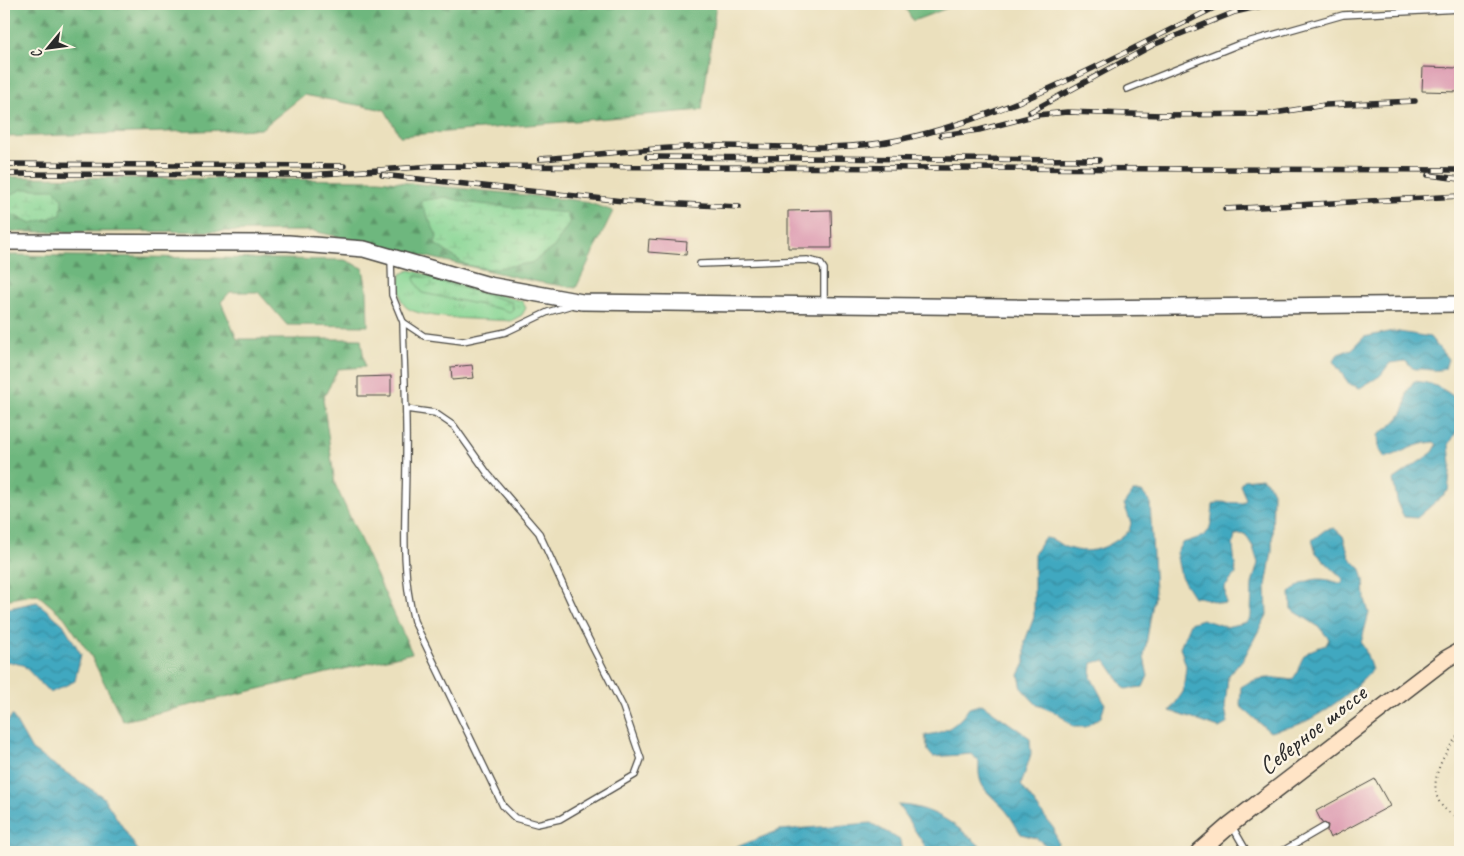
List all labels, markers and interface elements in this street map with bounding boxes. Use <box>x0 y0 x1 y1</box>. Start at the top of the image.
north arrow <box>22 22 72 72</box>
text: С <box>27 45 46 61</box>
street label: Северное шоссе <box>1252 676 1375 782</box>

